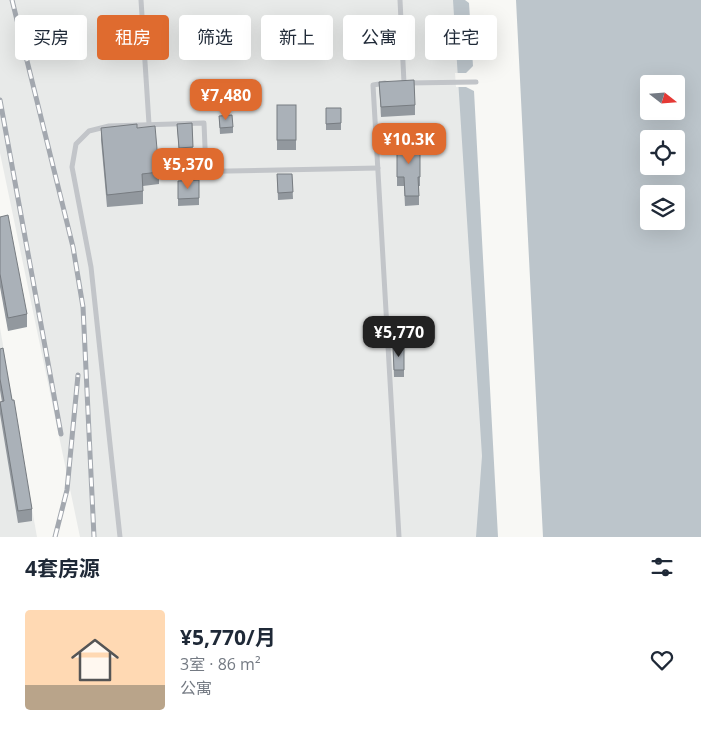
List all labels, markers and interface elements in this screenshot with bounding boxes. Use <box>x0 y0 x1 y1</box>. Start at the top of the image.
chip: 买房 <box>15 15 87 60</box>
chip: 租房 <box>97 15 169 60</box>
chip: 筛选 <box>179 15 251 60</box>
chip: 新上 <box>261 15 333 60</box>
chip: 公寓 <box>343 15 415 60</box>
chip: 住宅 <box>425 15 497 60</box>
north arrow <box>640 75 685 120</box>
map controls <box>640 75 685 230</box>
pin: ¥7,480 <box>185 78 267 121</box>
text: ¥7,480 <box>201 84 251 106</box>
pin: ¥10.3K <box>368 122 450 165</box>
text: ¥10.3K <box>383 128 435 150</box>
button: locate <box>640 130 685 175</box>
pin: ¥5,370 <box>147 148 229 190</box>
text: ¥5,370 <box>163 153 213 175</box>
button: layers <box>640 185 685 230</box>
pin: ¥5,770 <box>358 316 440 358</box>
text: ¥5,770 <box>374 321 424 343</box>
icon: filters <box>648 553 676 581</box>
text: 4套房源 <box>25 554 100 582</box>
text: ¥5,770/月 <box>180 623 276 651</box>
icon: home <box>65 630 125 690</box>
icon: heart <box>648 646 676 674</box>
text: 3室 · 86 m² <box>180 653 261 675</box>
text: 公寓 <box>180 677 212 699</box>

